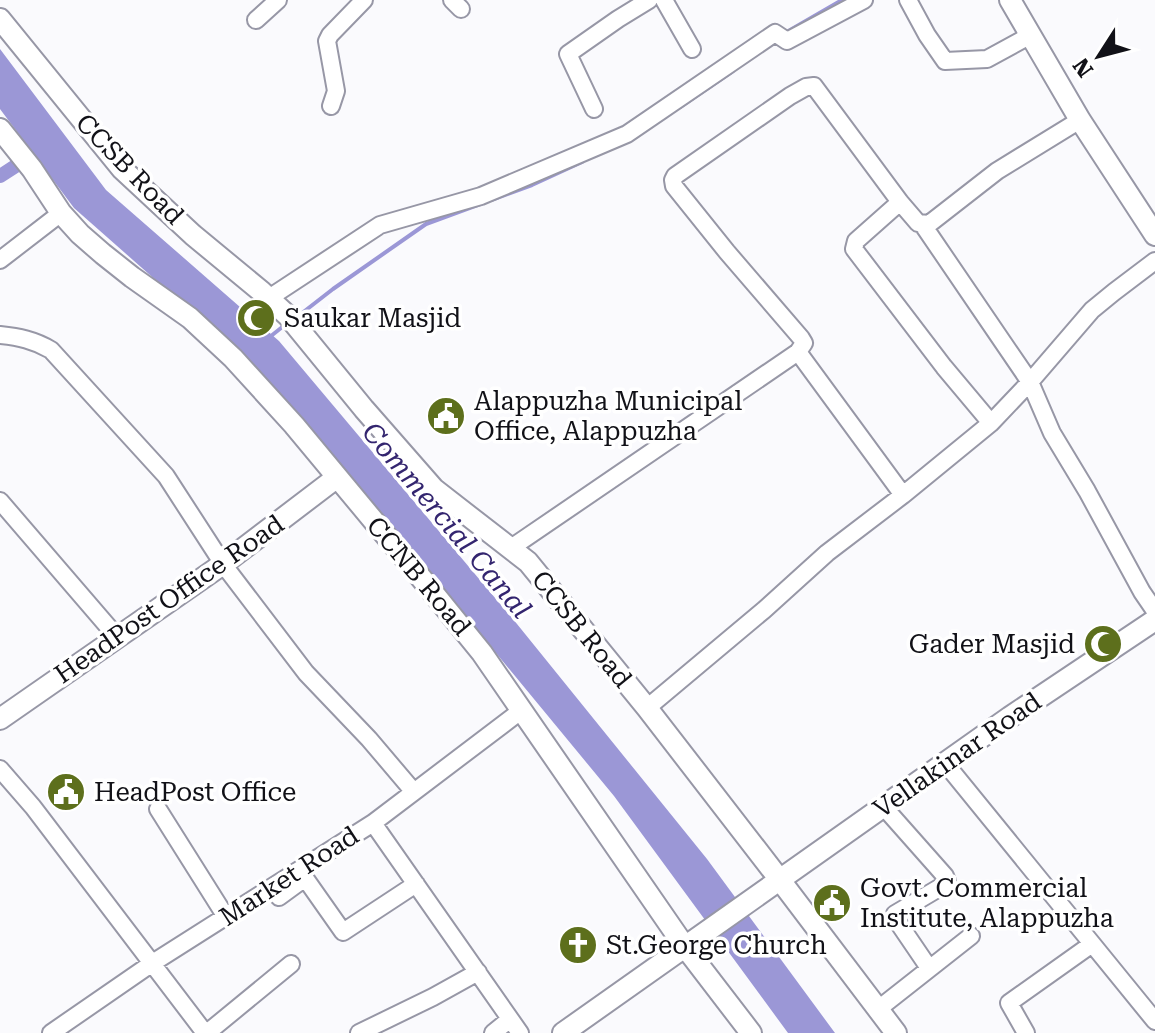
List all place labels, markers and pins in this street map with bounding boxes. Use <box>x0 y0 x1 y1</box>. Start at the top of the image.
mosque icon: Saukar Masjid <box>235 297 277 339</box>
place label: Saukar Masjid <box>284 303 461 333</box>
place label: Alappuzha Municipal Office, Alappuzha <box>474 386 742 446</box>
public building icon: Alappuzha Municipal Office, Alappuzha <box>425 395 467 437</box>
mosque icon: Gader Masjid <box>1082 623 1124 665</box>
place label: Gader Masjid <box>909 629 1075 659</box>
public building icon: HeadPost Office <box>45 771 87 813</box>
place label: HeadPost Office <box>94 777 296 807</box>
place label: Govt. Commercial Institute, Alappuzha <box>860 873 1114 933</box>
public building icon: Govt. Commercial Institute, Alappuzha <box>811 882 853 924</box>
church icon: St.George Church <box>557 924 599 966</box>
place label: St.George Church <box>606 930 827 960</box>

